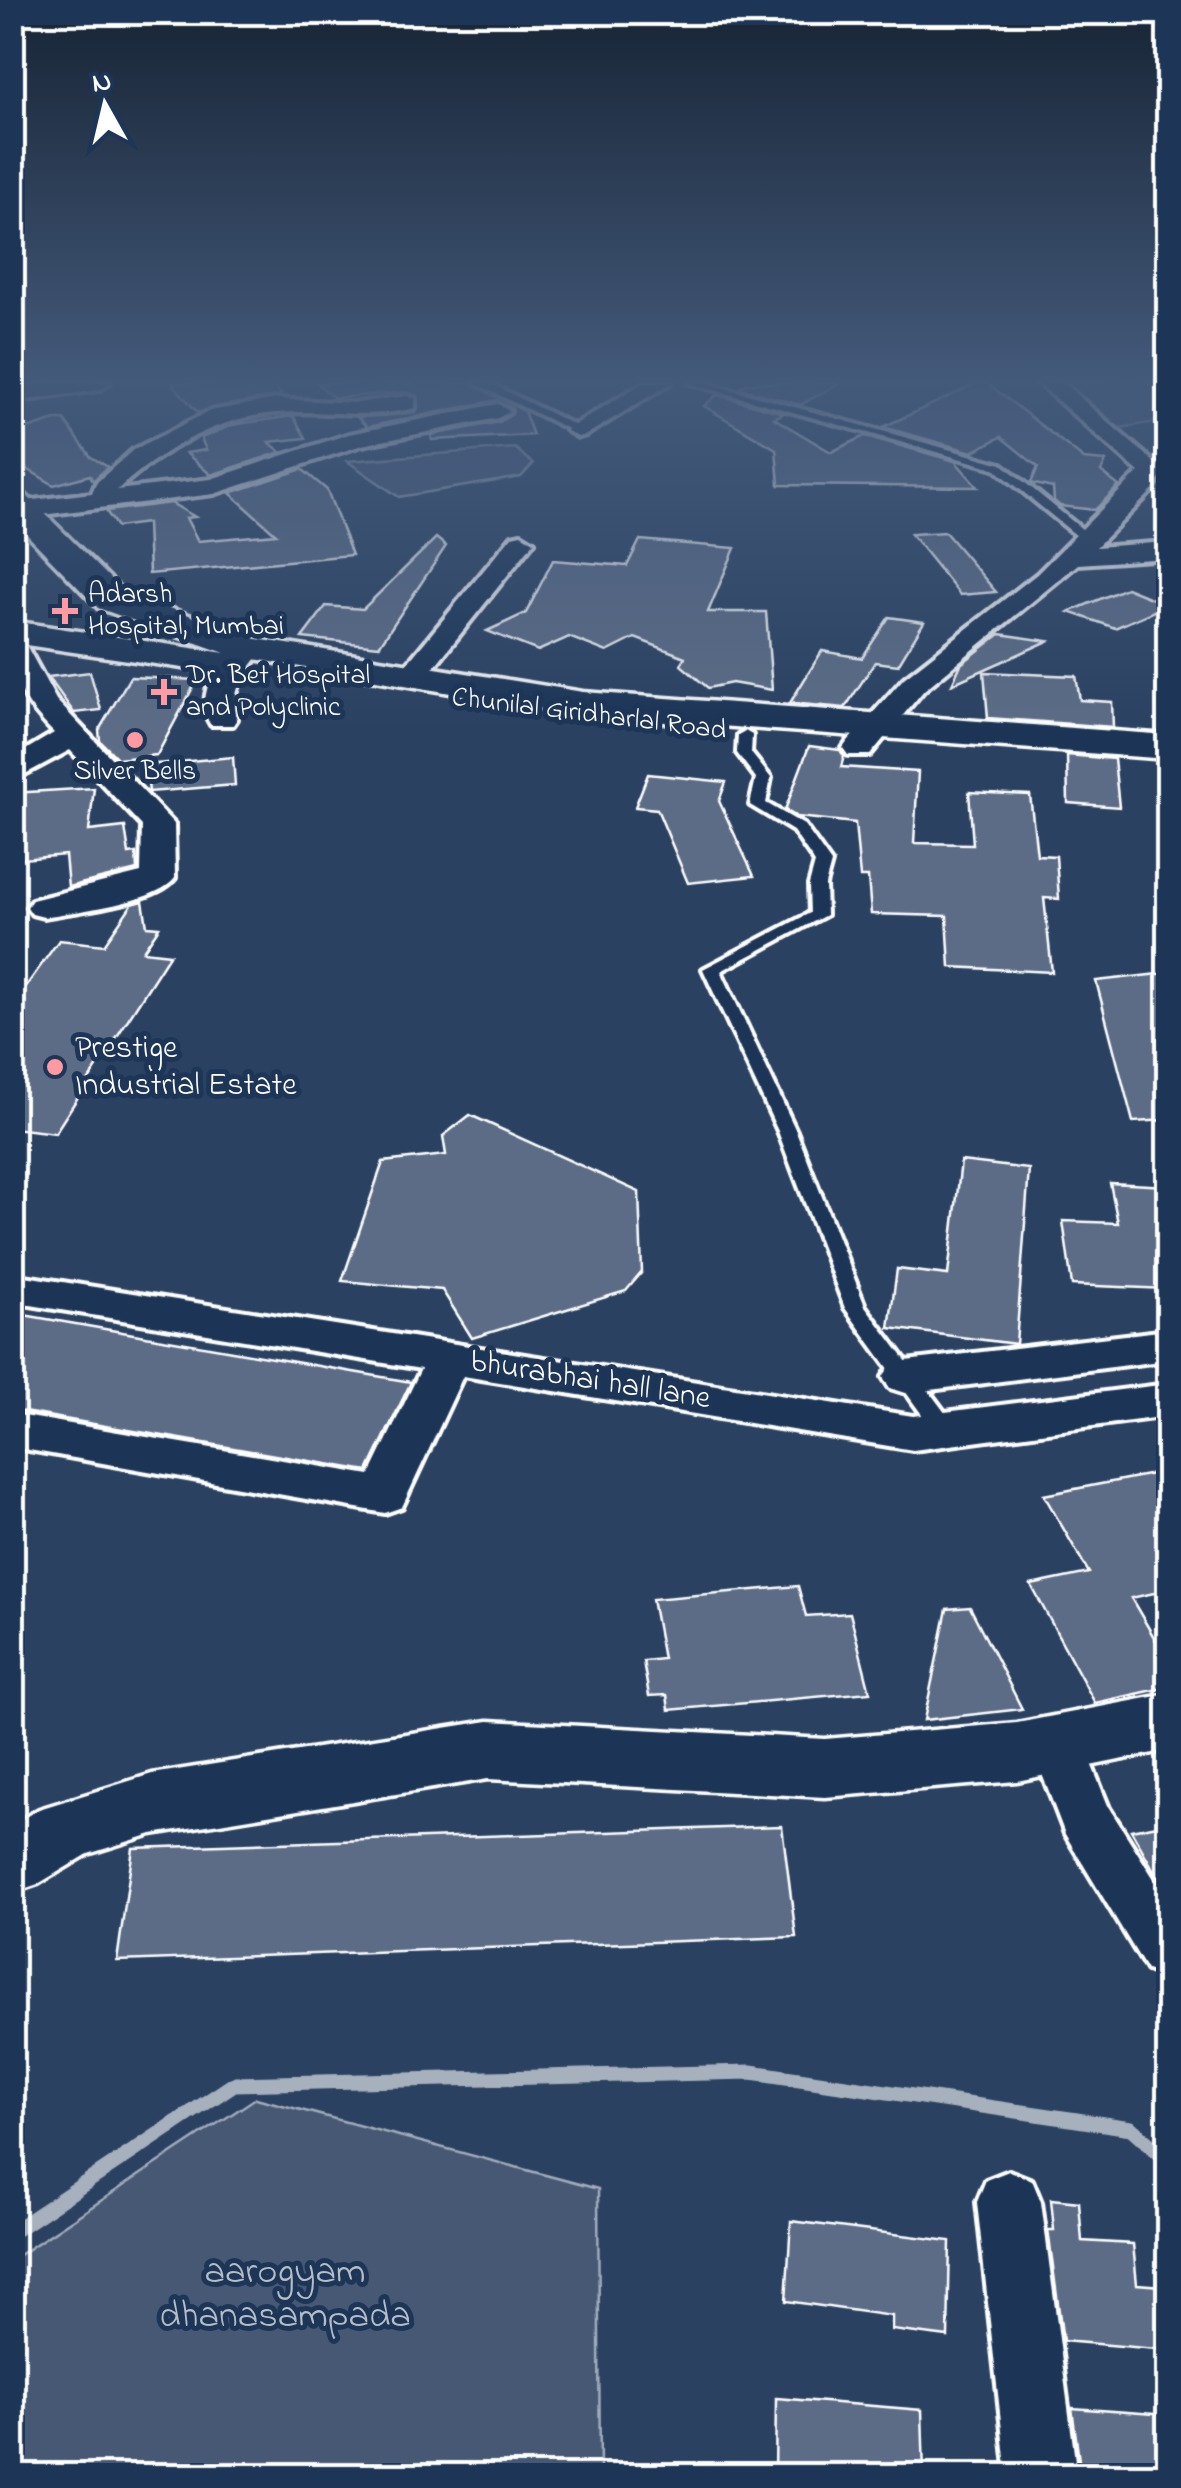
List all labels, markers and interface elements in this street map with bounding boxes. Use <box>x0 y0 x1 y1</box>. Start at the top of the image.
north arrow <box>55 55 155 155</box>
text: N <box>90 62 114 105</box>
place label: Adarsh Hospital, Mumbai <box>88 575 284 648</box>
marker: Adarsh Hospital, Mumbai <box>52 598 78 624</box>
place label: Dr. Bet Hospital and Polyclinic <box>185 656 370 729</box>
street label: Chunilal Giridharlal Road <box>449 678 729 752</box>
marker: Dr. Bet Hospital and Polyclinic <box>151 679 177 705</box>
marker: Silver Bells <box>124 729 146 751</box>
place label: Silver Bells <box>74 752 196 793</box>
place label: Prestige Industrial Estate <box>75 1026 297 1110</box>
marker: Prestige Industrial Estate <box>44 1056 66 1078</box>
street label: bhurabhai hall lane <box>466 1339 714 1423</box>
park label: aarogyam dhanasampada <box>159 2245 411 2345</box>

